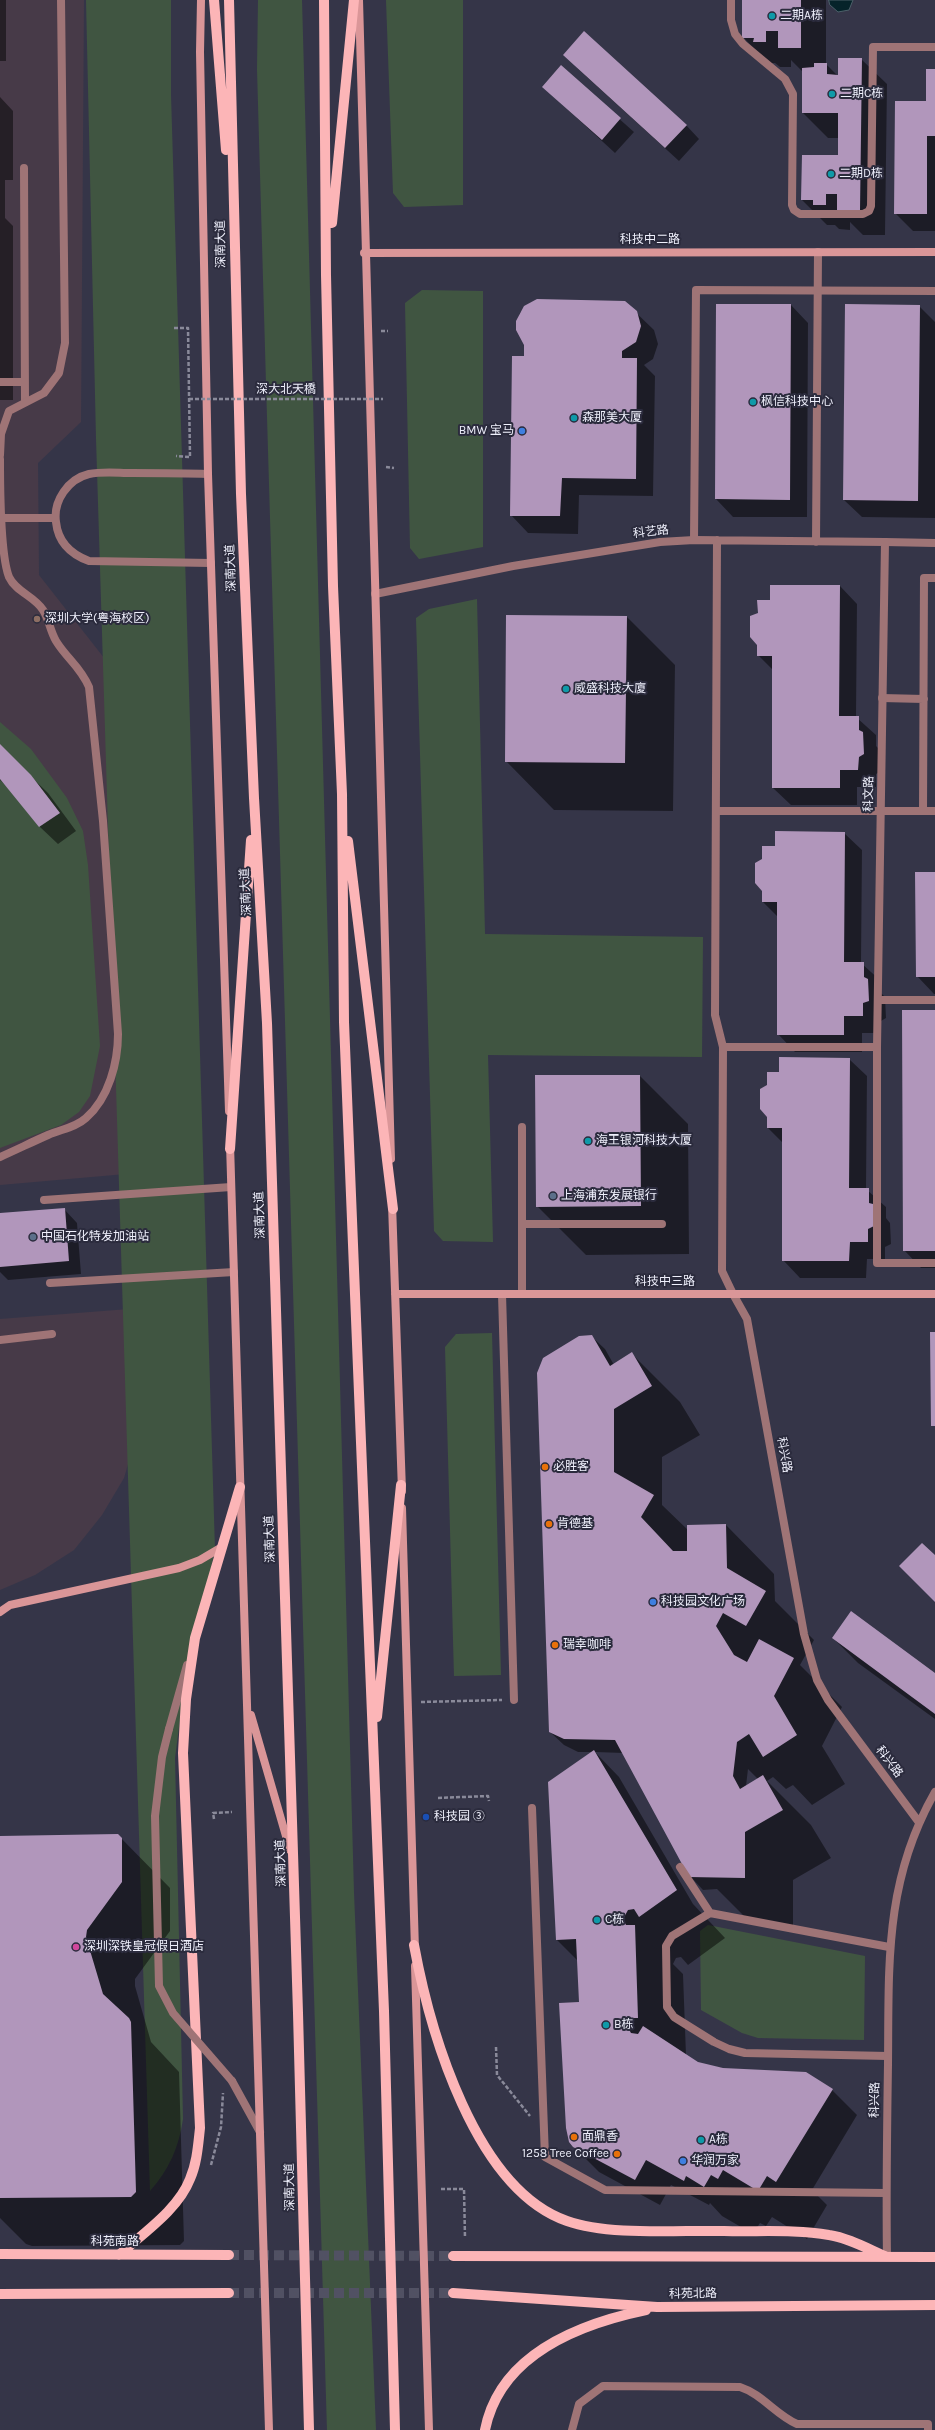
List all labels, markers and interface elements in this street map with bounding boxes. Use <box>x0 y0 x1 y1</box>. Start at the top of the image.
place label: 二期A栋 <box>780 9 823 23</box>
marker: 二期A栋 <box>767 11 777 21</box>
place label: 二期C栋 <box>840 87 883 101</box>
marker: 二期C栋 <box>827 89 837 99</box>
place label: 二期D栋 <box>839 167 883 181</box>
marker: 二期D栋 <box>826 169 836 179</box>
street label: 深南大道 <box>213 220 229 268</box>
street label: 科技中二路 <box>620 233 680 247</box>
street label: 深大北天橋 <box>256 383 316 397</box>
place label: 枫信科技中心 <box>761 395 833 409</box>
marker: 枫信科技中心 <box>748 397 758 407</box>
place label: 森那美大厦 <box>582 411 642 425</box>
marker: 森那美大厦 <box>569 413 579 423</box>
place label: BMW 宝马 <box>459 424 514 438</box>
marker: BMW 宝马 <box>517 426 527 436</box>
street label: 科艺路 <box>632 523 670 541</box>
street label: 深南大道 <box>223 544 239 592</box>
place label: 深圳大学(粤海校区) <box>45 612 150 626</box>
marker: 深圳大学(粤海校区) <box>32 614 42 624</box>
place label: 威盛科技大廈 <box>574 682 646 696</box>
marker: 威盛科技大廈 <box>561 684 571 694</box>
street label: 科文路 <box>861 776 877 812</box>
street label: 深南大道 <box>238 868 254 916</box>
place label: 海王银河科技大厦 <box>596 1134 692 1148</box>
marker: 海王银河科技大厦 <box>583 1136 593 1146</box>
place label: 上海浦东发展银行 <box>561 1189 657 1203</box>
street label: 深南大道 <box>252 1191 268 1239</box>
marker: 上海浦东发展银行 <box>548 1191 558 1201</box>
place label: 中国石化特发加油站 <box>41 1230 149 1244</box>
marker: 中国石化特发加油站 <box>28 1232 38 1242</box>
street label: 科技中三路 <box>635 1275 695 1289</box>
street label: 科兴路 <box>774 1436 794 1474</box>
place label: 必胜客 <box>553 1460 589 1474</box>
marker: 必胜客 <box>540 1462 550 1472</box>
street label: 深南大道 <box>262 1515 278 1563</box>
place label: 肯德基 <box>557 1517 593 1531</box>
marker: 肯德基 <box>544 1519 554 1529</box>
place label: 科技园文化广场 <box>661 1595 745 1609</box>
marker: 科技园文化广场 <box>648 1597 658 1607</box>
place label: 瑞幸咖啡 <box>563 1638 611 1652</box>
marker: 瑞幸咖啡 <box>550 1640 560 1650</box>
street label: 科兴路 <box>872 1743 906 1781</box>
place label: 科技园 ③ <box>434 1810 485 1824</box>
marker: 科技园 ③ <box>421 1812 431 1822</box>
street label: 深南大道 <box>273 1839 289 1887</box>
place label: C栋 <box>605 1913 624 1927</box>
marker: C栋 <box>592 1915 602 1925</box>
place label: 深圳深铁皇冠假日酒店 <box>84 1940 204 1954</box>
marker: 深圳深铁皇冠假日酒店 <box>71 1942 81 1952</box>
place label: B栋 <box>614 2018 633 2032</box>
marker: B栋 <box>601 2020 611 2030</box>
street label: 科兴路 <box>867 2082 883 2118</box>
place label: 面鼎香 <box>582 2130 618 2144</box>
marker: 面鼎香 <box>569 2132 579 2142</box>
place label: A栋 <box>709 2133 728 2147</box>
marker: A栋 <box>696 2135 706 2145</box>
place label: 1258 Tree Coffee <box>522 2147 609 2161</box>
marker: 1258 Tree Coffee <box>612 2149 622 2159</box>
place label: 华润万家 <box>691 2154 739 2168</box>
marker: 华润万家 <box>678 2156 688 2166</box>
street label: 深南大道 <box>282 2163 298 2211</box>
street label: 科苑南路 <box>91 2235 139 2249</box>
street label: 科苑北路 <box>669 2286 717 2302</box>

